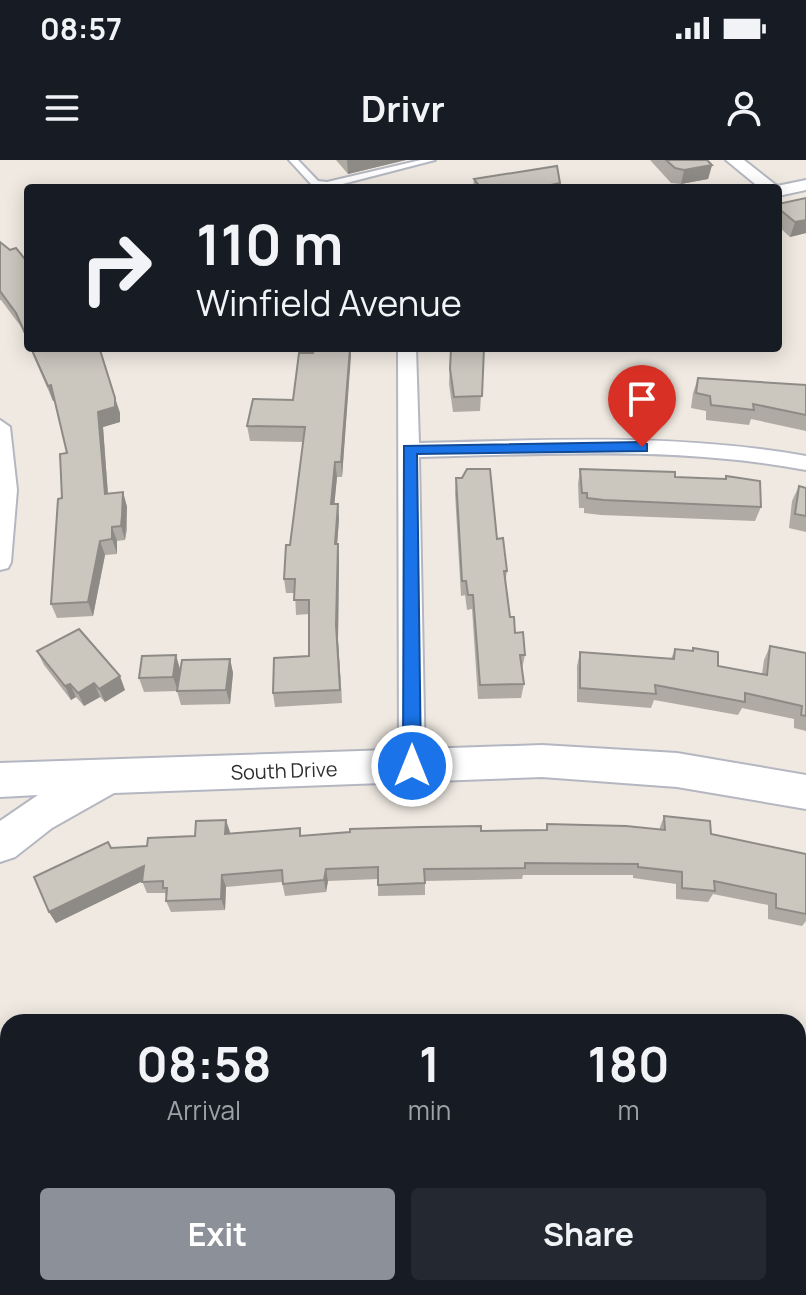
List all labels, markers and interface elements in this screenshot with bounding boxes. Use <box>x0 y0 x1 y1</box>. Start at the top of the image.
text: 08:57 <box>40 8 122 49</box>
text: Drivr <box>361 84 445 133</box>
icon: menu <box>40 86 84 130</box>
icon: person <box>722 86 766 130</box>
text: 110 m <box>196 205 343 282</box>
icon: right <box>64 216 168 320</box>
text: Winfield Avenue <box>196 278 462 327</box>
pin <box>608 365 676 447</box>
icon: arrive <box>620 377 664 421</box>
position arrow <box>370 724 454 808</box>
street label: South Drive <box>230 755 338 786</box>
text: 08:58 <box>136 1031 271 1096</box>
text: 1 <box>419 1031 440 1096</box>
text: 180 <box>588 1031 670 1096</box>
text: Arrival <box>167 1092 241 1128</box>
text: min <box>408 1092 451 1128</box>
text: m <box>618 1092 640 1128</box>
button: Exit <box>40 1188 395 1280</box>
button: Share <box>411 1188 766 1280</box>

